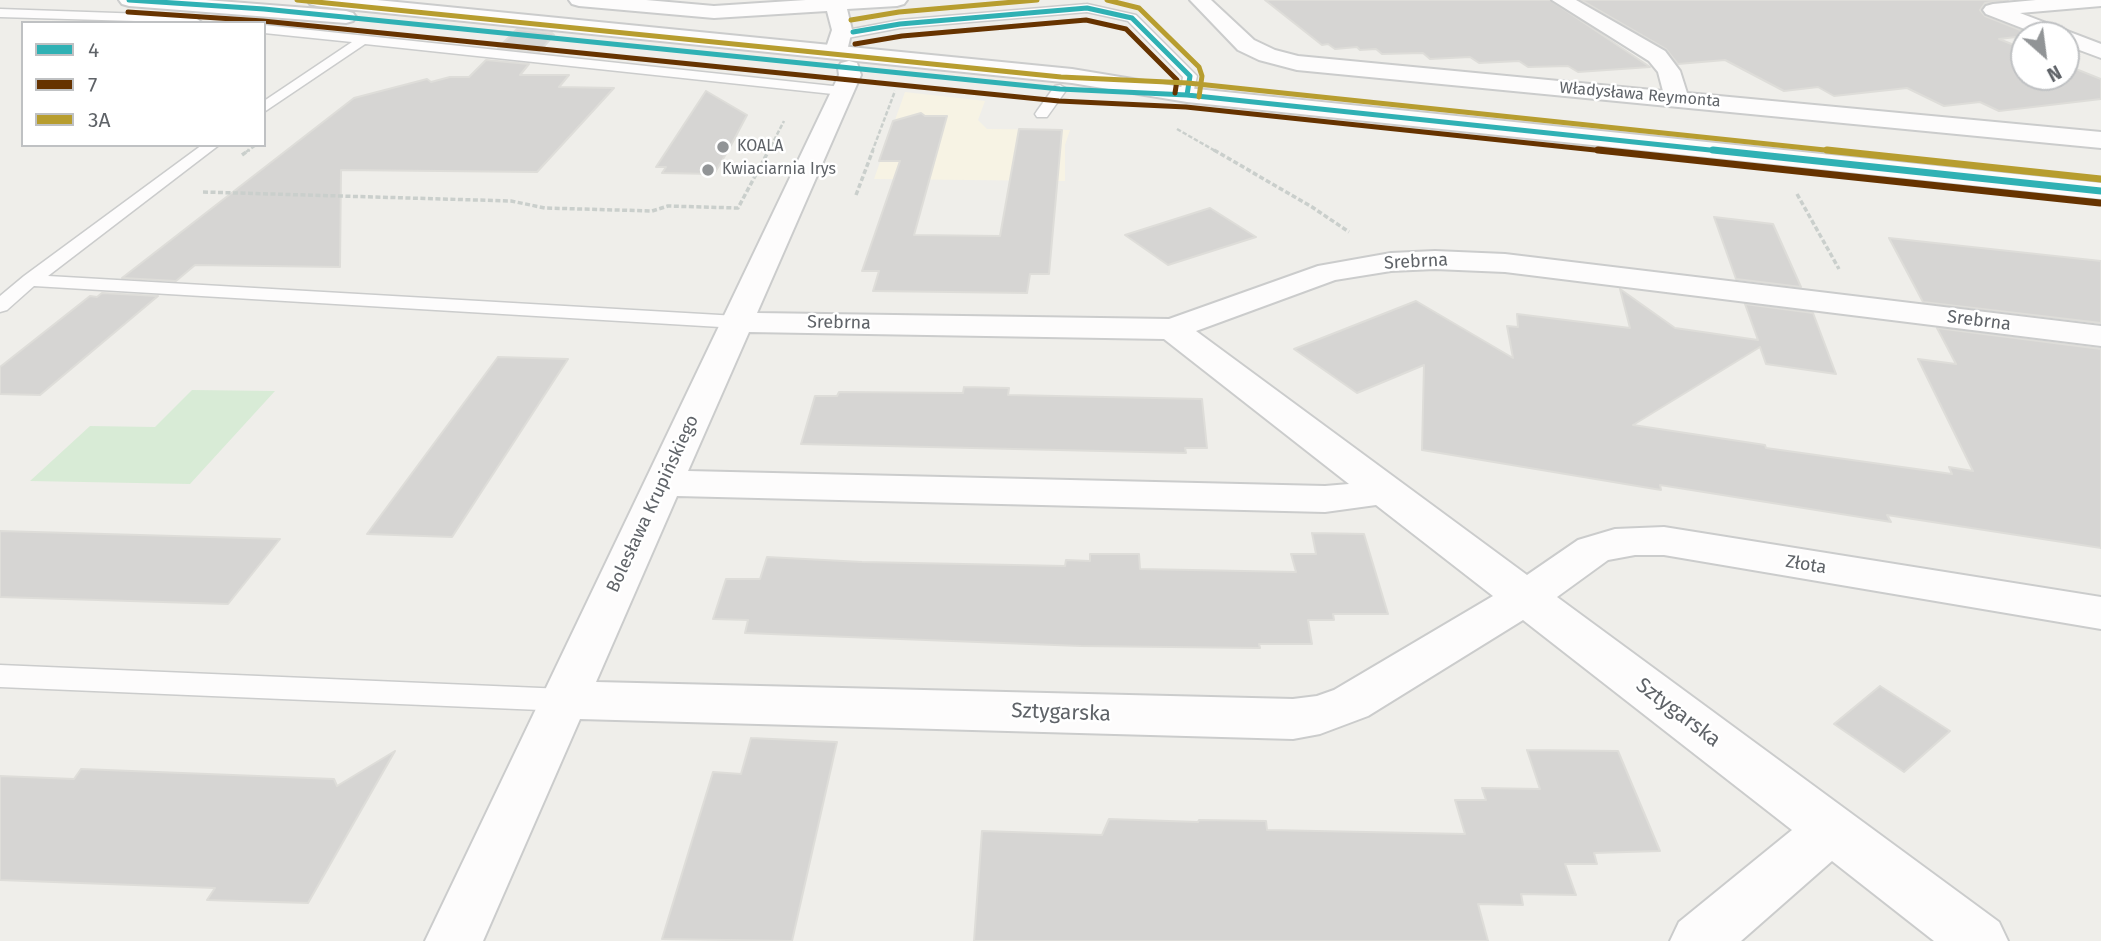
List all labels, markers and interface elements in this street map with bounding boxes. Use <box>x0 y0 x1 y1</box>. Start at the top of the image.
legend <box>21 21 266 147</box>
north arrow <box>2010 21 2080 91</box>
text: 4 <box>88 37 99 63</box>
text: N <box>2043 60 2065 86</box>
text: 7 <box>88 72 97 98</box>
street label: Władysława Reymonta <box>1559 78 1721 112</box>
text: 3A <box>88 107 111 133</box>
place label: KOALA <box>737 137 783 157</box>
marker: KOALA <box>715 139 731 155</box>
place label: Kwiaciarnia Irys <box>722 160 836 180</box>
marker: Kwiaciarnia Irys <box>700 162 716 178</box>
street label: Srebrna <box>1383 250 1449 274</box>
street label: Srebrna <box>1946 306 2012 336</box>
street label: Srebrna <box>807 312 871 334</box>
street label: Bolesława Krupińskiego <box>602 412 704 596</box>
street label: Złota <box>1784 551 1828 579</box>
street label: Sztygarska <box>1631 673 1725 753</box>
street label: Sztygarska <box>1011 699 1111 727</box>

